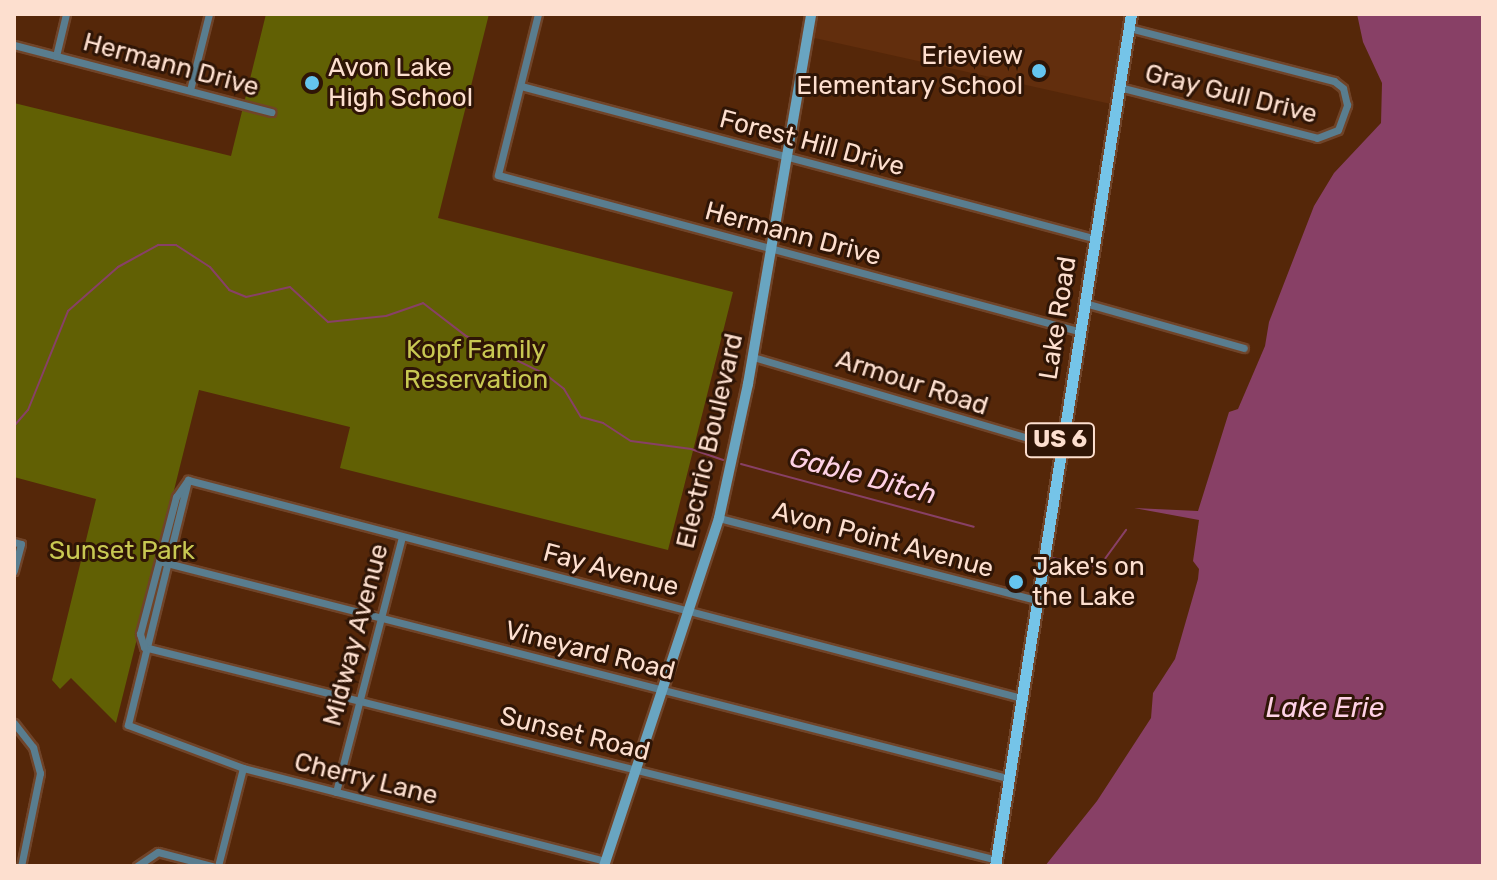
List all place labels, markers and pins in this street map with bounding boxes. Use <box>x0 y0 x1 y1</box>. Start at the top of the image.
place label: Erieview Elementary School <box>795 40 1023 102</box>
place label: Avon Lake High School <box>328 52 473 114</box>
marker: Erieview Elementary School <box>1030 62 1048 80</box>
marker: Avon Lake High School <box>303 74 321 92</box>
place label: Jake's on the Lake <box>1032 551 1145 612</box>
marker: Jake's on the Lake <box>1007 573 1025 591</box>

